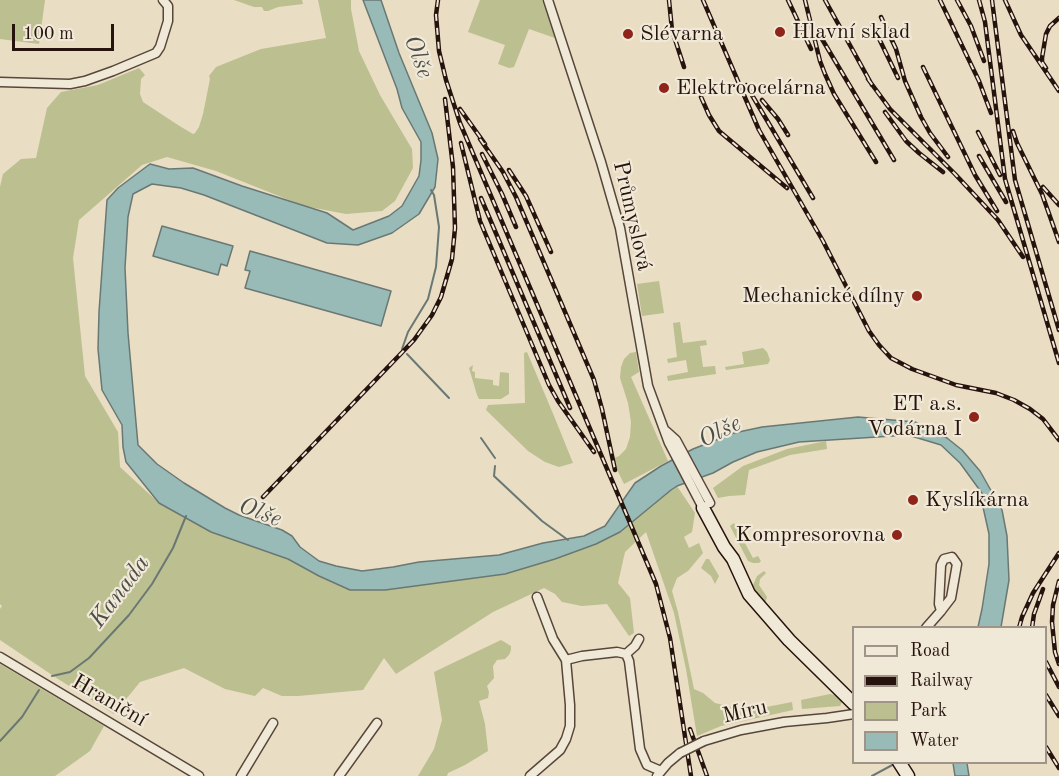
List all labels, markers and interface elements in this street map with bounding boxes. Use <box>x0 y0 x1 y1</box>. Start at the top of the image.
scale bar <box>15 12 117 50</box>
place label: Hlavní sklad <box>792 19 910 45</box>
place label: Slévarna <box>640 21 723 47</box>
text: 100 m <box>23 25 74 43</box>
marker: Hlavní sklad <box>773 25 787 39</box>
marker: Slévarna <box>621 27 635 41</box>
water label: Olše <box>397 31 439 83</box>
place label: Elektroocelárna <box>676 75 826 101</box>
marker: Elektroocelárna <box>657 81 671 95</box>
street label: Průmyslová <box>607 158 657 274</box>
place label: Mechanické dílny <box>742 283 905 309</box>
marker: Mechanické dílny <box>910 289 924 303</box>
place label: ET a.s. Vodárna I <box>867 391 962 442</box>
water label: Olše <box>694 409 746 455</box>
marker: ET a.s. Vodárna I <box>967 410 981 424</box>
place label: Kyslíkárna <box>925 487 1029 513</box>
water label: Olše <box>234 492 286 534</box>
marker: Kyslíkárna <box>906 493 920 507</box>
place label: Kompresorovna <box>736 522 885 548</box>
marker: Kompresorovna <box>890 528 904 542</box>
water label: Kanada <box>83 550 157 634</box>
legend <box>852 626 1047 764</box>
text: Road <box>910 642 950 660</box>
street label: Hraniční <box>67 669 151 733</box>
text: Railway <box>910 672 973 690</box>
street label: Míru <box>720 694 770 730</box>
text: Park <box>910 702 947 720</box>
text: Water <box>910 732 959 750</box>

